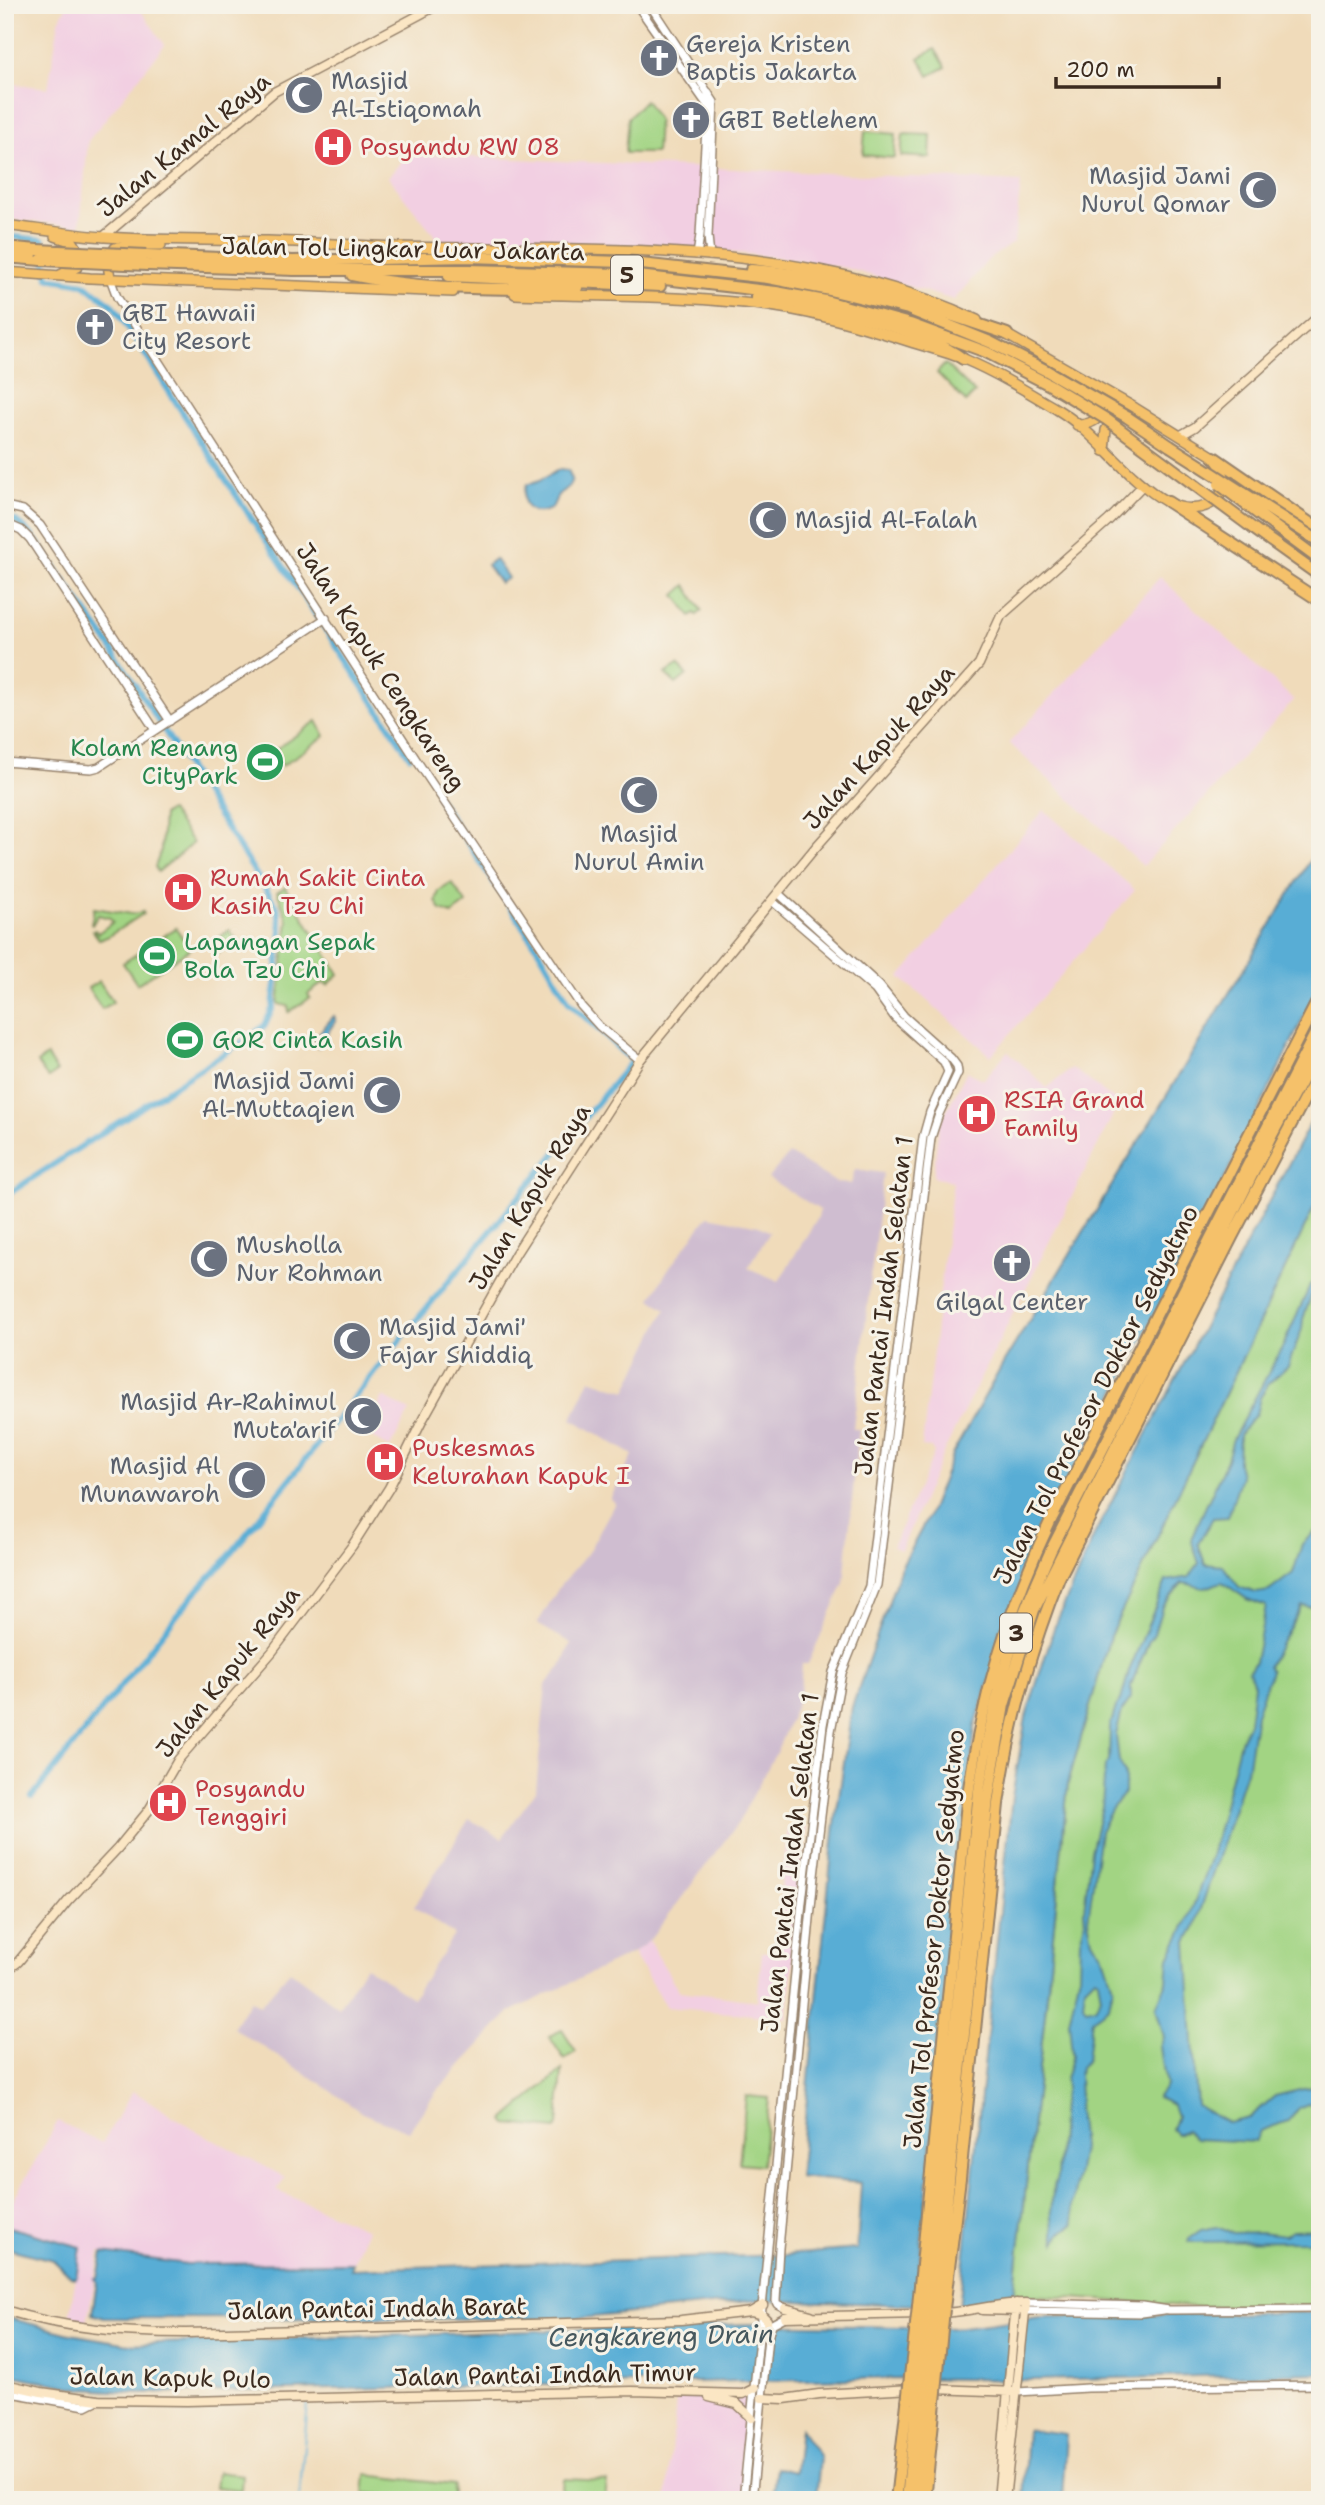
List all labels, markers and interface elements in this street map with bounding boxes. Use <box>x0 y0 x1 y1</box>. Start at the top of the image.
place label: Gereja Kristen Baptis Jakarta <box>686 28 857 88</box>
church icon: Gereja Kristen Baptis Jakarta <box>638 37 680 79</box>
scale bar <box>1056 46 1218 90</box>
text: 200 m <box>1066 56 1135 84</box>
street label: Jalan Kamal Raya <box>91 65 277 225</box>
place label: Masjid Al-Istiqomah <box>331 65 482 125</box>
mosque icon: Masjid Al-Istiqomah <box>283 74 325 116</box>
church icon: GBI Betlehem <box>670 99 712 141</box>
place label: GBI Betlehem <box>718 104 878 136</box>
hospital icon: Posyandu RW 08 <box>312 126 354 168</box>
place label: Posyandu RW 08 <box>360 131 560 163</box>
place label: Masjid Jami Nurul Qomar <box>1081 160 1231 220</box>
mosque icon: Masjid Jami Nurul Qomar <box>1237 169 1279 211</box>
street label: Jalan Tol Lingkar Luar Jakarta <box>221 230 585 268</box>
road number: 5 <box>611 256 643 294</box>
place label: GBI Hawaii City Resort <box>122 297 256 357</box>
church icon: GBI Hawaii City Resort <box>74 306 116 348</box>
mosque icon: Masjid Al-Falah <box>747 499 789 541</box>
place label: Masjid Al-Falah <box>795 504 978 536</box>
street label: Jalan Kapuk Cengkareng <box>289 537 473 797</box>
street label: Jalan Kapuk Raya <box>796 657 962 837</box>
place label: Kolam Renang CityPark <box>70 732 238 792</box>
sports icon: Kolam Renang CityPark <box>244 741 286 783</box>
mosque icon: Masjid Nurul Amin <box>618 774 660 816</box>
place label: Masjid Nurul Amin <box>574 818 704 878</box>
place label: Rumah Sakit Cinta Kasih Tzu Chi <box>210 862 425 922</box>
hospital icon: Rumah Sakit Cinta Kasih Tzu Chi <box>162 871 204 913</box>
place label: Lapangan Sepak Bola Tzu Chi <box>184 926 376 986</box>
sports icon: Lapangan Sepak Bola Tzu Chi <box>136 935 178 977</box>
sports icon: GOR Cinta Kasih <box>164 1019 206 1061</box>
place label: GOR Cinta Kasih <box>212 1024 403 1056</box>
place label: Masjid Jami Al-Muttaqien <box>202 1065 355 1125</box>
mosque icon: Masjid Jami Al-Muttaqien <box>361 1074 403 1116</box>
place label: RSIA Grand Family <box>1004 1084 1145 1144</box>
hospital icon: RSIA Grand Family <box>956 1093 998 1135</box>
street label: Jalan Kapuk Raya <box>462 1098 598 1296</box>
street label: Jalan Pantai Indah Selatan 1 <box>847 1134 921 1478</box>
street label: Jalan Tol Profesor Doktor Sedyatmo <box>986 1200 1206 1590</box>
place label: Musholla Nur Rohman <box>236 1229 383 1289</box>
mosque icon: Musholla Nur Rohman <box>188 1238 230 1280</box>
church icon: Gilgal Center <box>991 1242 1033 1284</box>
place label: Gilgal Center <box>936 1286 1088 1318</box>
place label: Masjid Jami' Fajar Shiddiq <box>379 1311 533 1371</box>
mosque icon: Masjid Jami' Fajar Shiddiq <box>331 1320 373 1362</box>
place label: Masjid Ar-Rahimul Muta'arif <box>120 1386 337 1446</box>
mosque icon: Masjid Ar-Rahimul Muta'arif <box>342 1395 384 1437</box>
place label: Puskesmas Kelurahan Kapuk I <box>412 1432 630 1492</box>
hospital icon: Puskesmas Kelurahan Kapuk I <box>364 1441 406 1483</box>
place label: Masjid Al Munawaroh <box>80 1450 221 1510</box>
mosque icon: Masjid Al Munawaroh <box>226 1459 268 1501</box>
street label: Jalan Kapuk Raya <box>149 1579 307 1764</box>
road number: 3 <box>1000 1614 1032 1652</box>
street label: Jalan Pantai Indah Selatan 1 <box>753 1691 827 2035</box>
street label: Jalan Tol Profesor Doktor Sedyatmo <box>896 1728 972 2150</box>
place label: Posyandu Tenggiri <box>195 1773 306 1833</box>
hospital icon: Posyandu Tenggiri <box>147 1782 189 1824</box>
street label: Jalan Pantai Indah Barat <box>227 2290 527 2328</box>
water label: Cengkareng Drain <box>548 2316 774 2354</box>
street label: Jalan Pantai Indah Timur <box>393 2356 697 2394</box>
street label: Jalan Kapuk Pulo <box>69 2360 271 2396</box>

